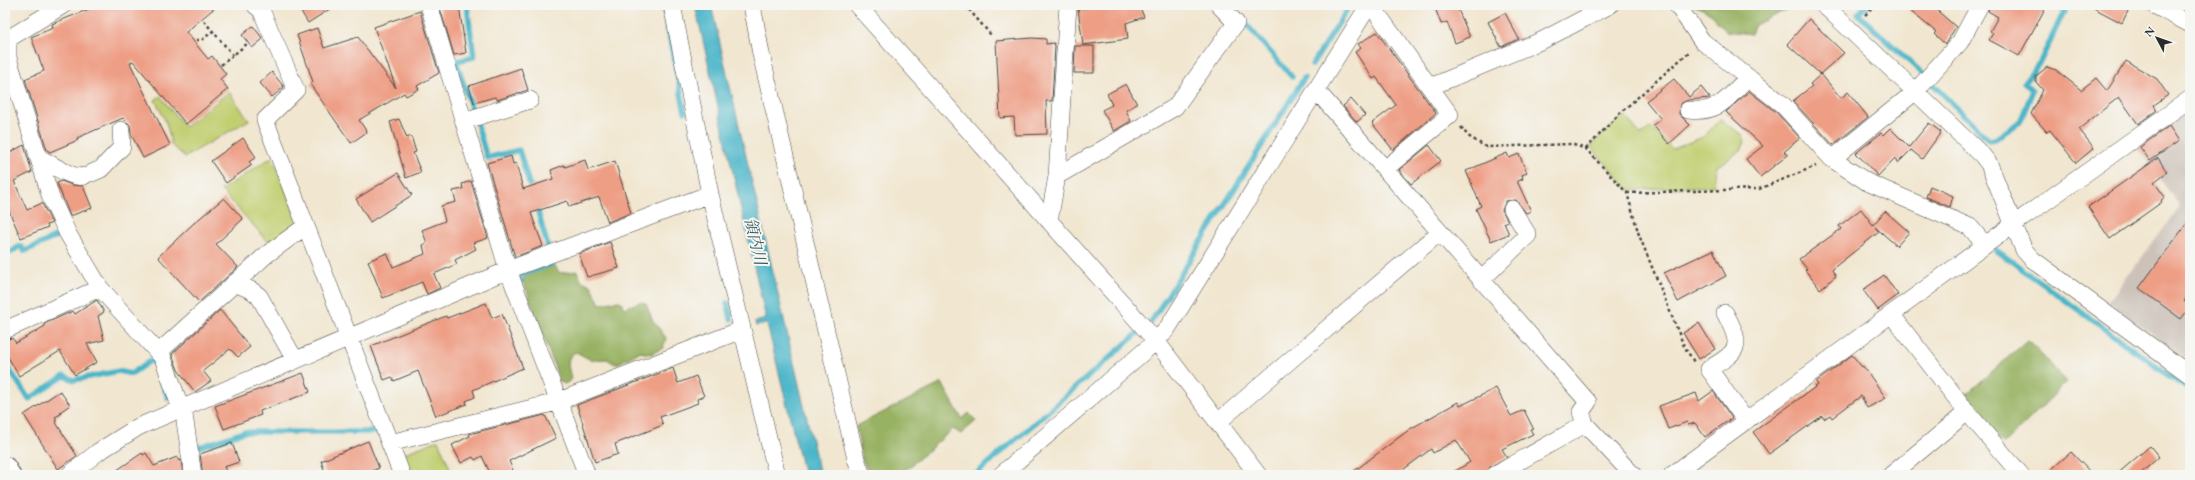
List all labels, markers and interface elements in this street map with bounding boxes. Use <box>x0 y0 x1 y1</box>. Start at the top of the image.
north arrow <box>2137 18 2177 58</box>
text: N <box>2141 23 2158 39</box>
water label: 領内川 <box>740 215 772 269</box>

